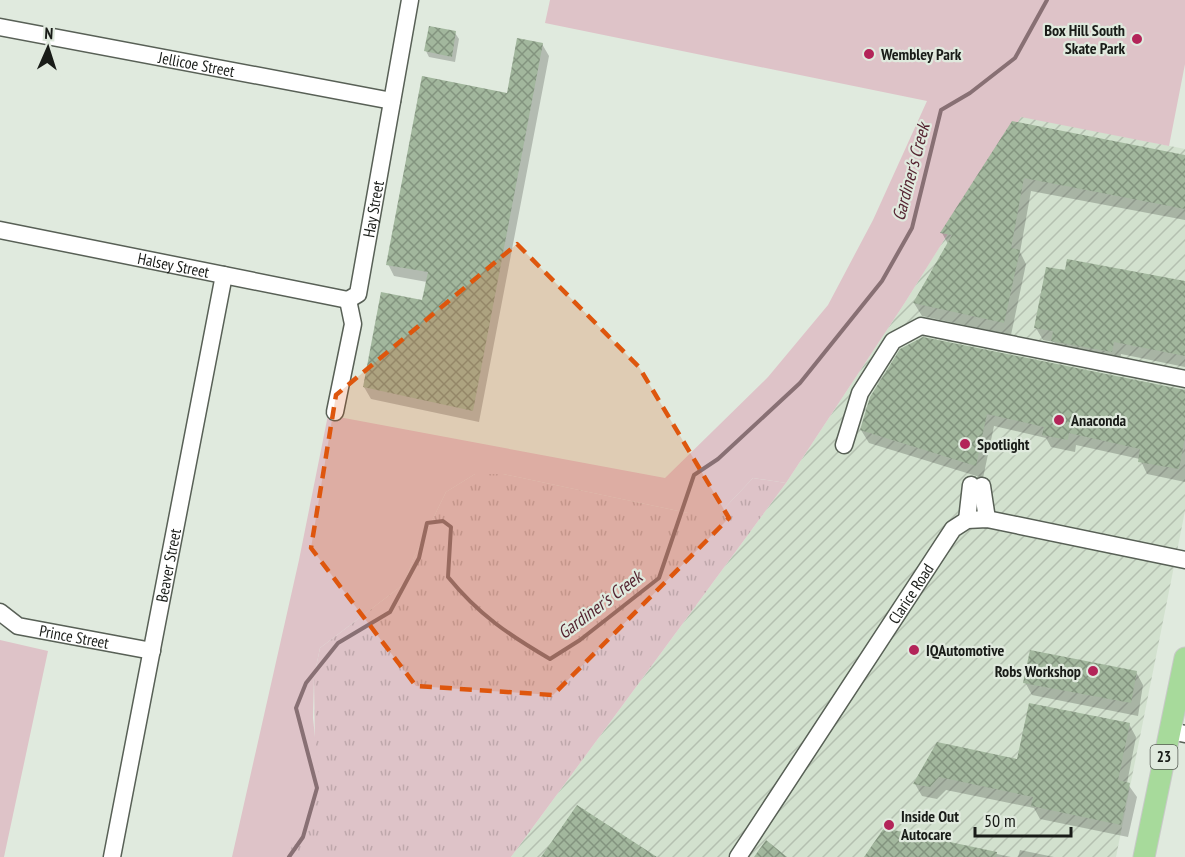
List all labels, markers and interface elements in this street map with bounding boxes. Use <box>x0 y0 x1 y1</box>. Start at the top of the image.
north arrow <box>18 18 78 78</box>
place label: Box Hill South Skate Park <box>1044 20 1125 58</box>
text: N <box>44 23 54 43</box>
marker: Box Hill South Skate Park <box>1130 32 1144 46</box>
place label: Wembley Park <box>880 44 962 64</box>
street label: Jellicoe Street <box>156 47 237 81</box>
marker: Wembley Park <box>862 47 876 61</box>
water label: Gardiner's Creek <box>886 119 935 223</box>
street label: Hay Street <box>358 179 388 239</box>
street label: Halsey Street <box>136 248 212 282</box>
place label: Anaconda <box>1070 410 1127 430</box>
marker: Anaconda <box>1052 413 1066 427</box>
place label: Spotlight <box>977 434 1030 454</box>
marker: Spotlight <box>958 437 972 451</box>
street label: Beaver Street <box>151 526 185 604</box>
street label: Clarice Road <box>884 560 938 628</box>
water label: Gardiner's Creek <box>553 564 648 644</box>
street label: Prince Street <box>38 620 111 653</box>
place label: IQAutomotive <box>926 640 1004 660</box>
marker: IQAutomotive <box>907 643 921 657</box>
place label: Robs Workshop <box>995 661 1081 681</box>
marker: Robs Workshop <box>1086 664 1100 678</box>
road number: 23 <box>1150 745 1178 769</box>
scale bar <box>975 800 1071 838</box>
place label: Inside Out Autocare <box>900 806 959 844</box>
text: 50 m <box>984 809 1016 832</box>
marker: Inside Out Autocare <box>882 818 896 832</box>

